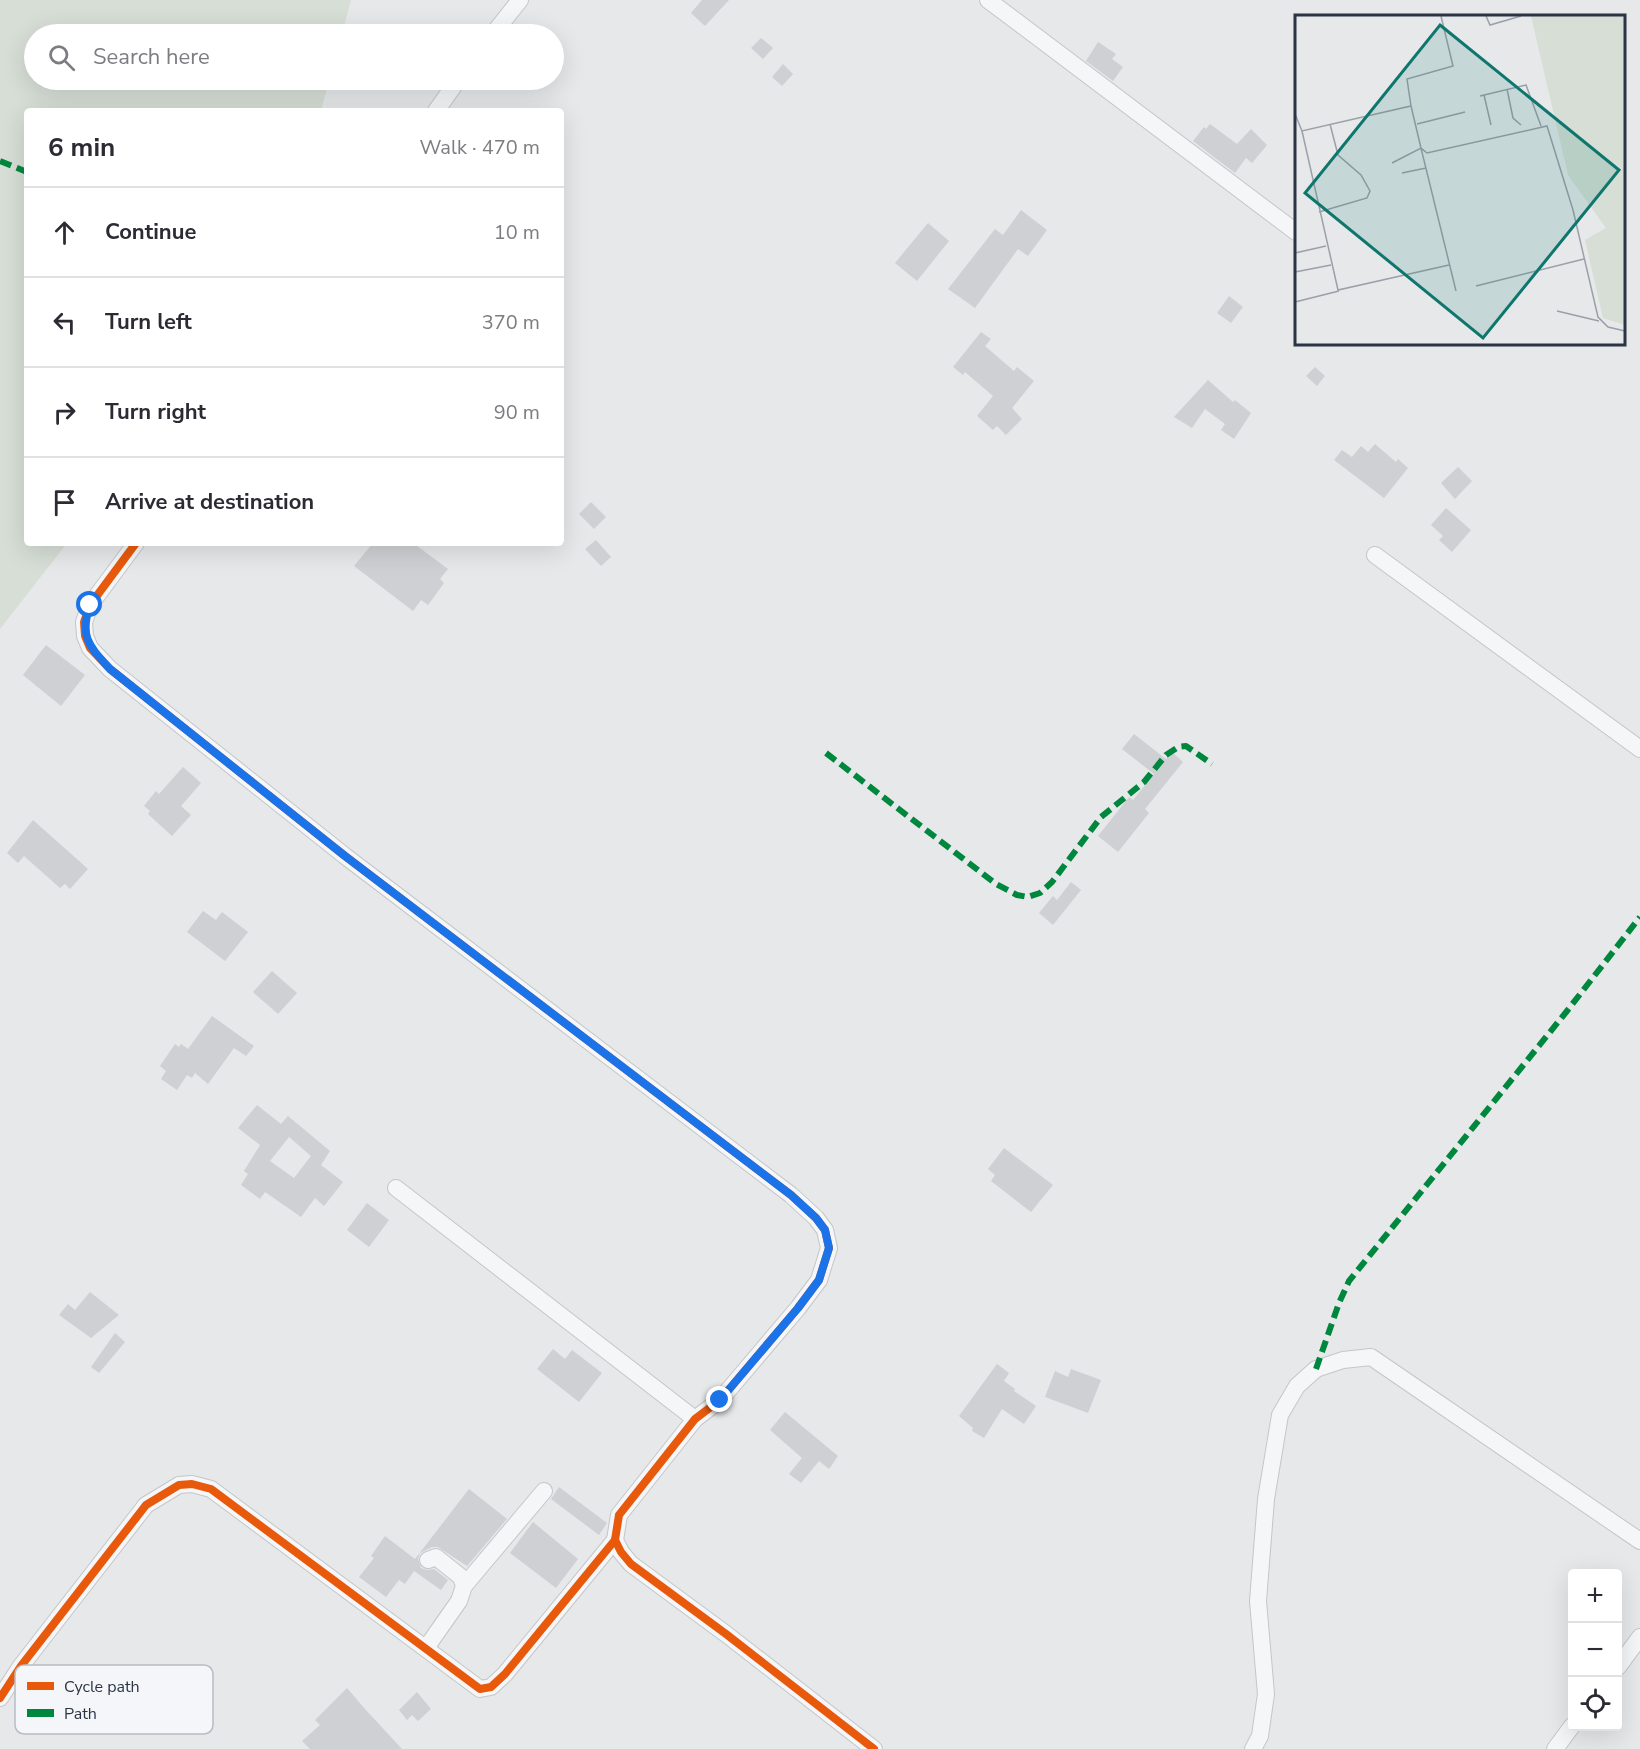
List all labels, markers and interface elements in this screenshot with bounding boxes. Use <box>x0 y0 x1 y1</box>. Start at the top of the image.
inset map <box>1295 15 1625 345</box>
search box <box>24 24 564 90</box>
icon: search <box>45 41 78 74</box>
text: Search here <box>93 42 210 72</box>
text: 6 min <box>48 130 115 165</box>
text: Walk · 470 m <box>420 134 540 161</box>
icon: ahead <box>48 216 81 249</box>
text: Continue <box>105 217 196 247</box>
text: 10 m <box>494 219 540 246</box>
icon: left <box>48 306 81 339</box>
text: Turn left <box>105 307 192 337</box>
text: 370 m <box>482 309 540 336</box>
icon: right <box>48 396 81 429</box>
text: Turn right <box>105 397 206 427</box>
text: 90 m <box>494 399 540 426</box>
icon: arrive <box>48 486 81 519</box>
text: Arrive at destination <box>105 487 314 517</box>
route start <box>76 591 102 617</box>
route end <box>706 1386 732 1412</box>
map controls <box>1568 1569 1622 1731</box>
button: + <box>1568 1569 1622 1623</box>
button: − <box>1568 1623 1622 1677</box>
legend <box>15 1665 213 1734</box>
text: Cycle path <box>64 1676 140 1698</box>
button: locate <box>1568 1677 1622 1731</box>
text: Path <box>64 1703 97 1725</box>

